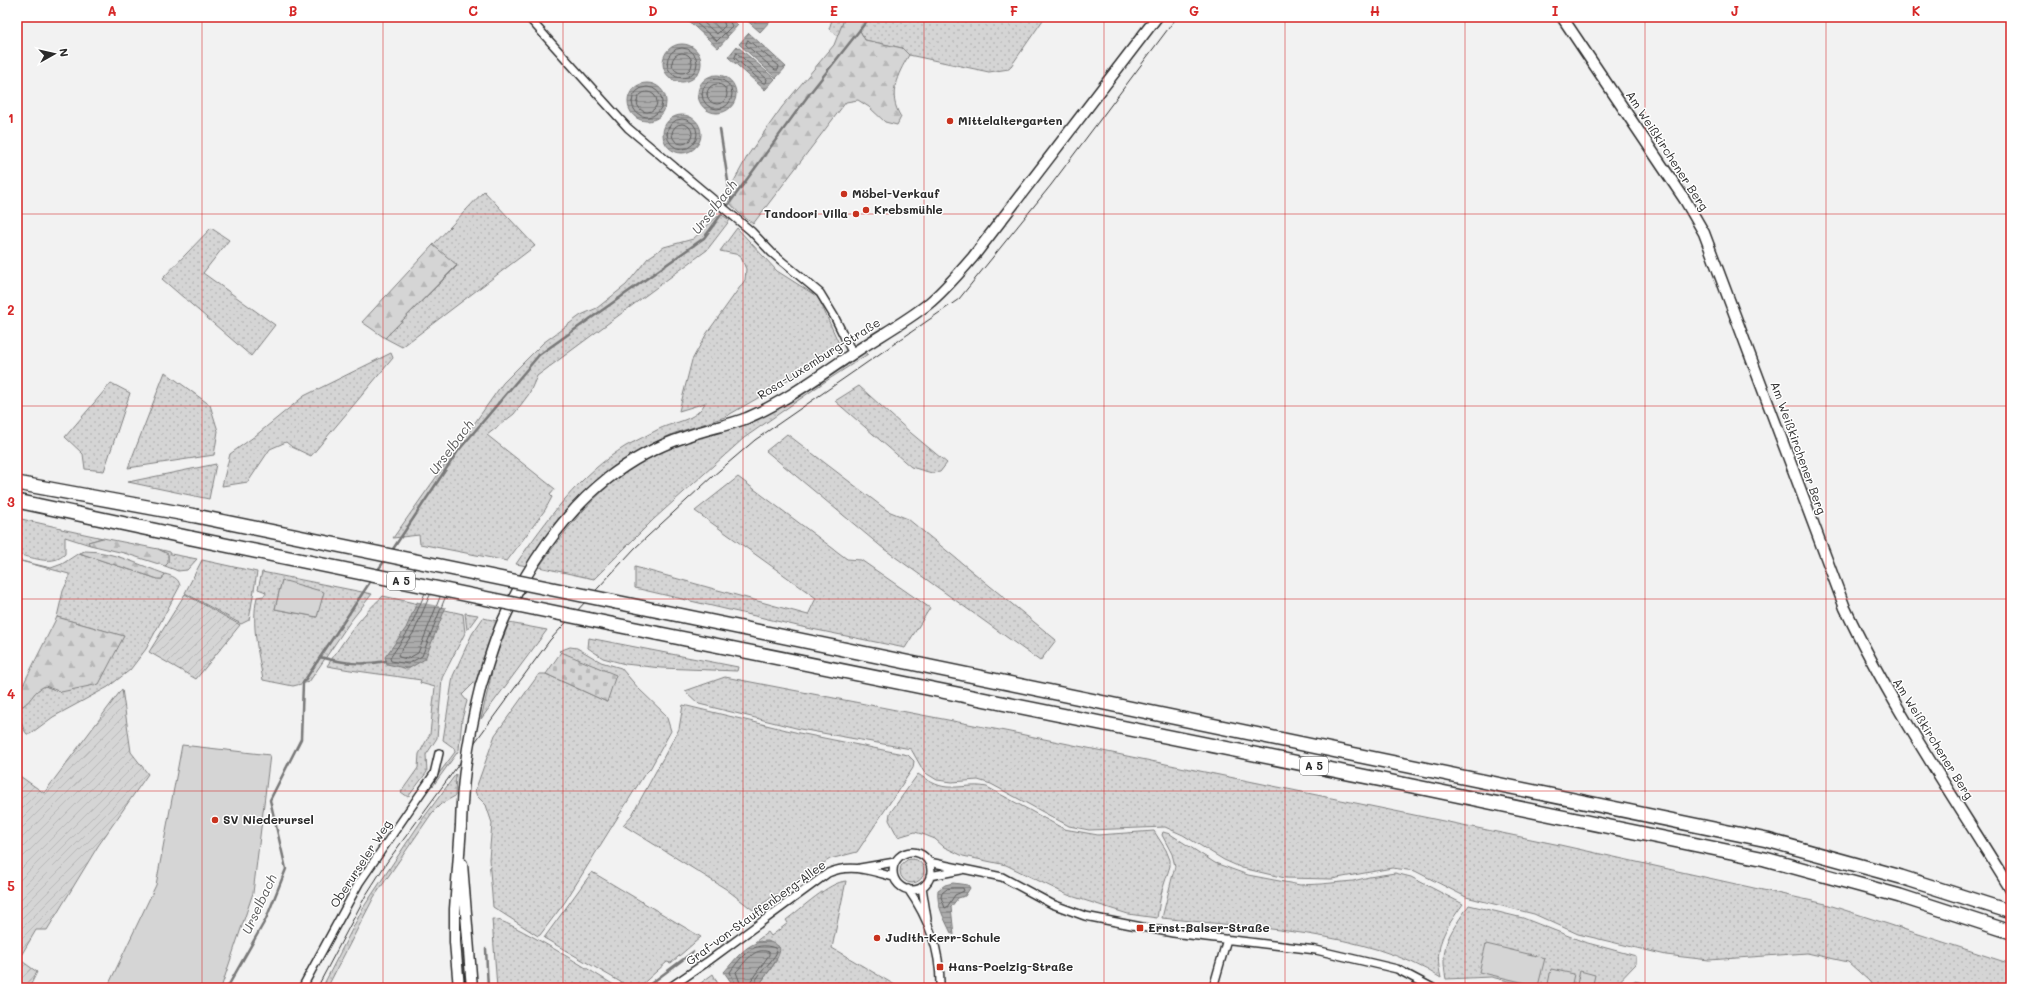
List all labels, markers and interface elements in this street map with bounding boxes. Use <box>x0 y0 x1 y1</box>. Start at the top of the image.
text: A <box>107 2 117 19</box>
text: B <box>289 2 298 19</box>
text: C <box>468 2 478 19</box>
text: D <box>648 2 658 19</box>
text: E <box>830 2 838 19</box>
text: F <box>1010 2 1018 19</box>
text: G <box>1189 2 1199 19</box>
text: H <box>1370 2 1380 19</box>
text: I <box>1552 2 1559 19</box>
text: J <box>1731 2 1739 19</box>
text: K <box>1912 2 1921 19</box>
north arrow <box>34 34 74 74</box>
text: N <box>56 47 72 58</box>
street label: Am Weißkirchener Berg <box>1623 87 1713 214</box>
text: 1 <box>8 109 14 126</box>
place label: Mittelaltergarten <box>958 112 1062 128</box>
marker: Mittelaltergarten <box>945 116 955 126</box>
water label: Urselbach <box>687 176 740 237</box>
place label: Möbel-Verkauf <box>852 185 940 201</box>
marker: Möbel-Verkauf <box>839 189 849 199</box>
place label: Krebsmühle <box>874 201 943 217</box>
place label: Tandoori Villa <box>764 205 848 221</box>
marker: Krebsmühle <box>861 205 871 215</box>
marker: Tandoori Villa <box>851 209 861 219</box>
text: 2 <box>7 301 15 318</box>
street label: Rosa-Luxemburg-Straße <box>754 314 883 403</box>
street label: Am Weißkirchener Berg <box>1767 379 1830 516</box>
water label: Urselbach <box>424 416 477 477</box>
text: 3 <box>7 493 15 510</box>
road number: A 5 <box>387 572 415 590</box>
street label: Am Weißkirchener Berg <box>1890 675 1978 802</box>
text: 4 <box>7 685 15 702</box>
road number: A 5 <box>1300 757 1328 775</box>
place label: SV Niederursel <box>223 811 314 827</box>
marker: SV Niederursel <box>210 815 220 825</box>
street label: Oberurseler Weg <box>326 816 395 910</box>
street label: Graf-von-Stauffenberg-Allee <box>682 856 829 968</box>
water label: Urselbach <box>237 871 280 936</box>
text: 5 <box>7 877 15 894</box>
place label: Ernst-Balser-Straße <box>1148 919 1270 935</box>
marker: Ernst-Balser-Straße <box>1135 923 1145 933</box>
place label: Judith-Kerr-Schule <box>885 929 1000 945</box>
marker: Judith-Kerr-Schule <box>872 933 882 943</box>
place label: Hans-Poelzig-Straße <box>948 958 1073 974</box>
marker: Hans-Poelzig-Straße <box>935 962 945 972</box>

